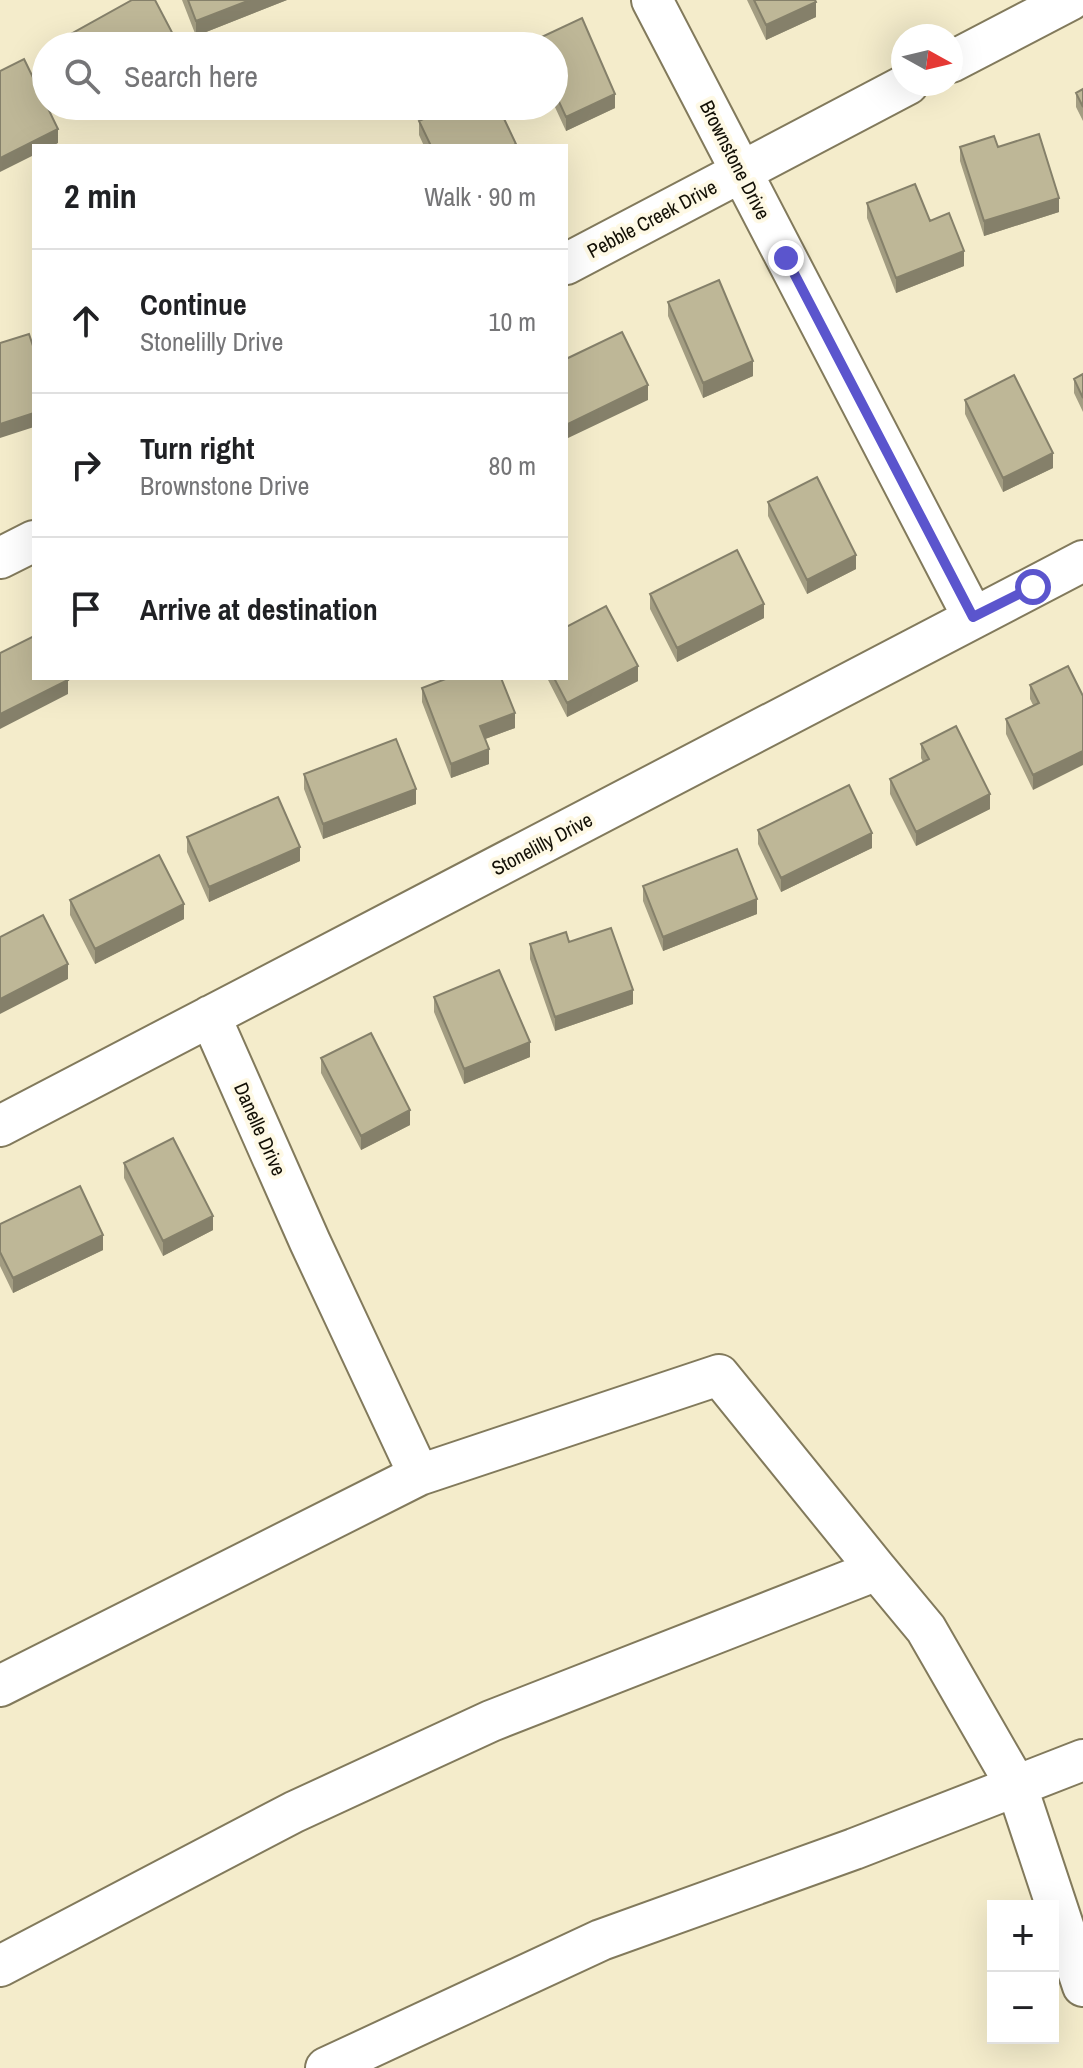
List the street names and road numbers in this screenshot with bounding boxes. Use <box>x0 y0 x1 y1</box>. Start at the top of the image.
street label: Brownstone Drive <box>694 96 777 224</box>
street label: Pebble Creek Drive <box>582 173 721 264</box>
street label: Stonelilly Drive <box>487 806 597 881</box>
street label: Danelle Drive <box>228 1078 293 1180</box>

